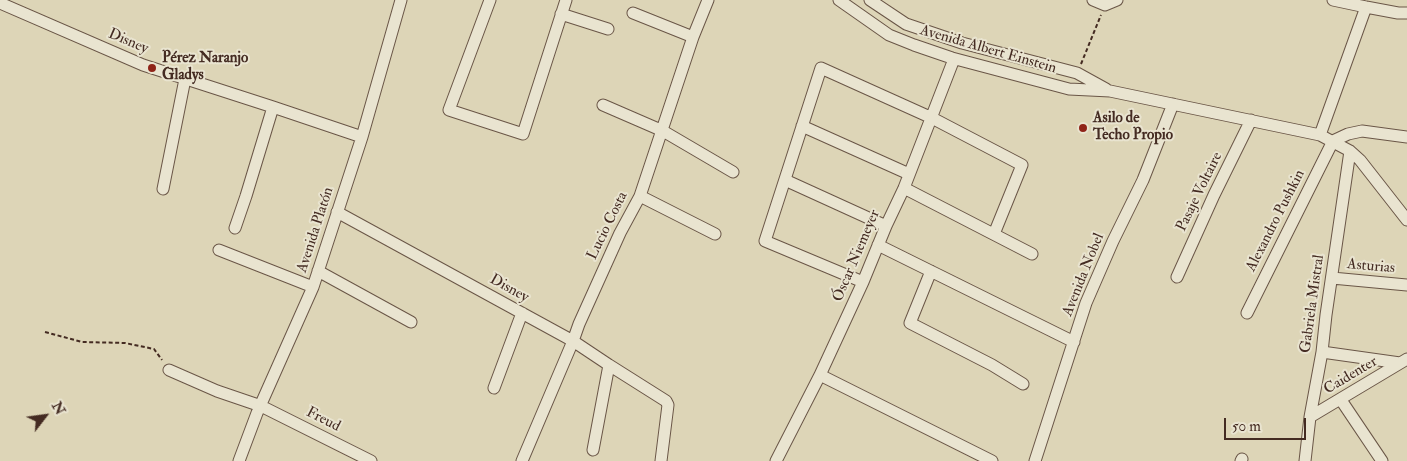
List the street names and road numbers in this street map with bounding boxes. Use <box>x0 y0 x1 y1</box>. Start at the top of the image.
street label: Avenida Albert Einstein <box>918 22 1058 78</box>
street label: Disney <box>105 26 151 58</box>
street label: Pasaje Voltaire <box>1173 149 1227 235</box>
street label: Alexandro Pushkin <box>1243 167 1309 275</box>
street label: Avenida Platón <box>294 185 338 275</box>
street label: Lucio Costa <box>584 189 632 263</box>
street label: Óscar Niemeyer <box>830 207 884 305</box>
street label: Avenida Nobel <box>1059 231 1109 319</box>
street label: Gabriela Mistral <box>1297 254 1329 354</box>
street label: Asturias <box>1346 256 1396 278</box>
street label: Disney <box>486 271 532 307</box>
street label: Caidenter <box>1321 353 1381 399</box>
street label: Freud <box>303 404 343 436</box>

